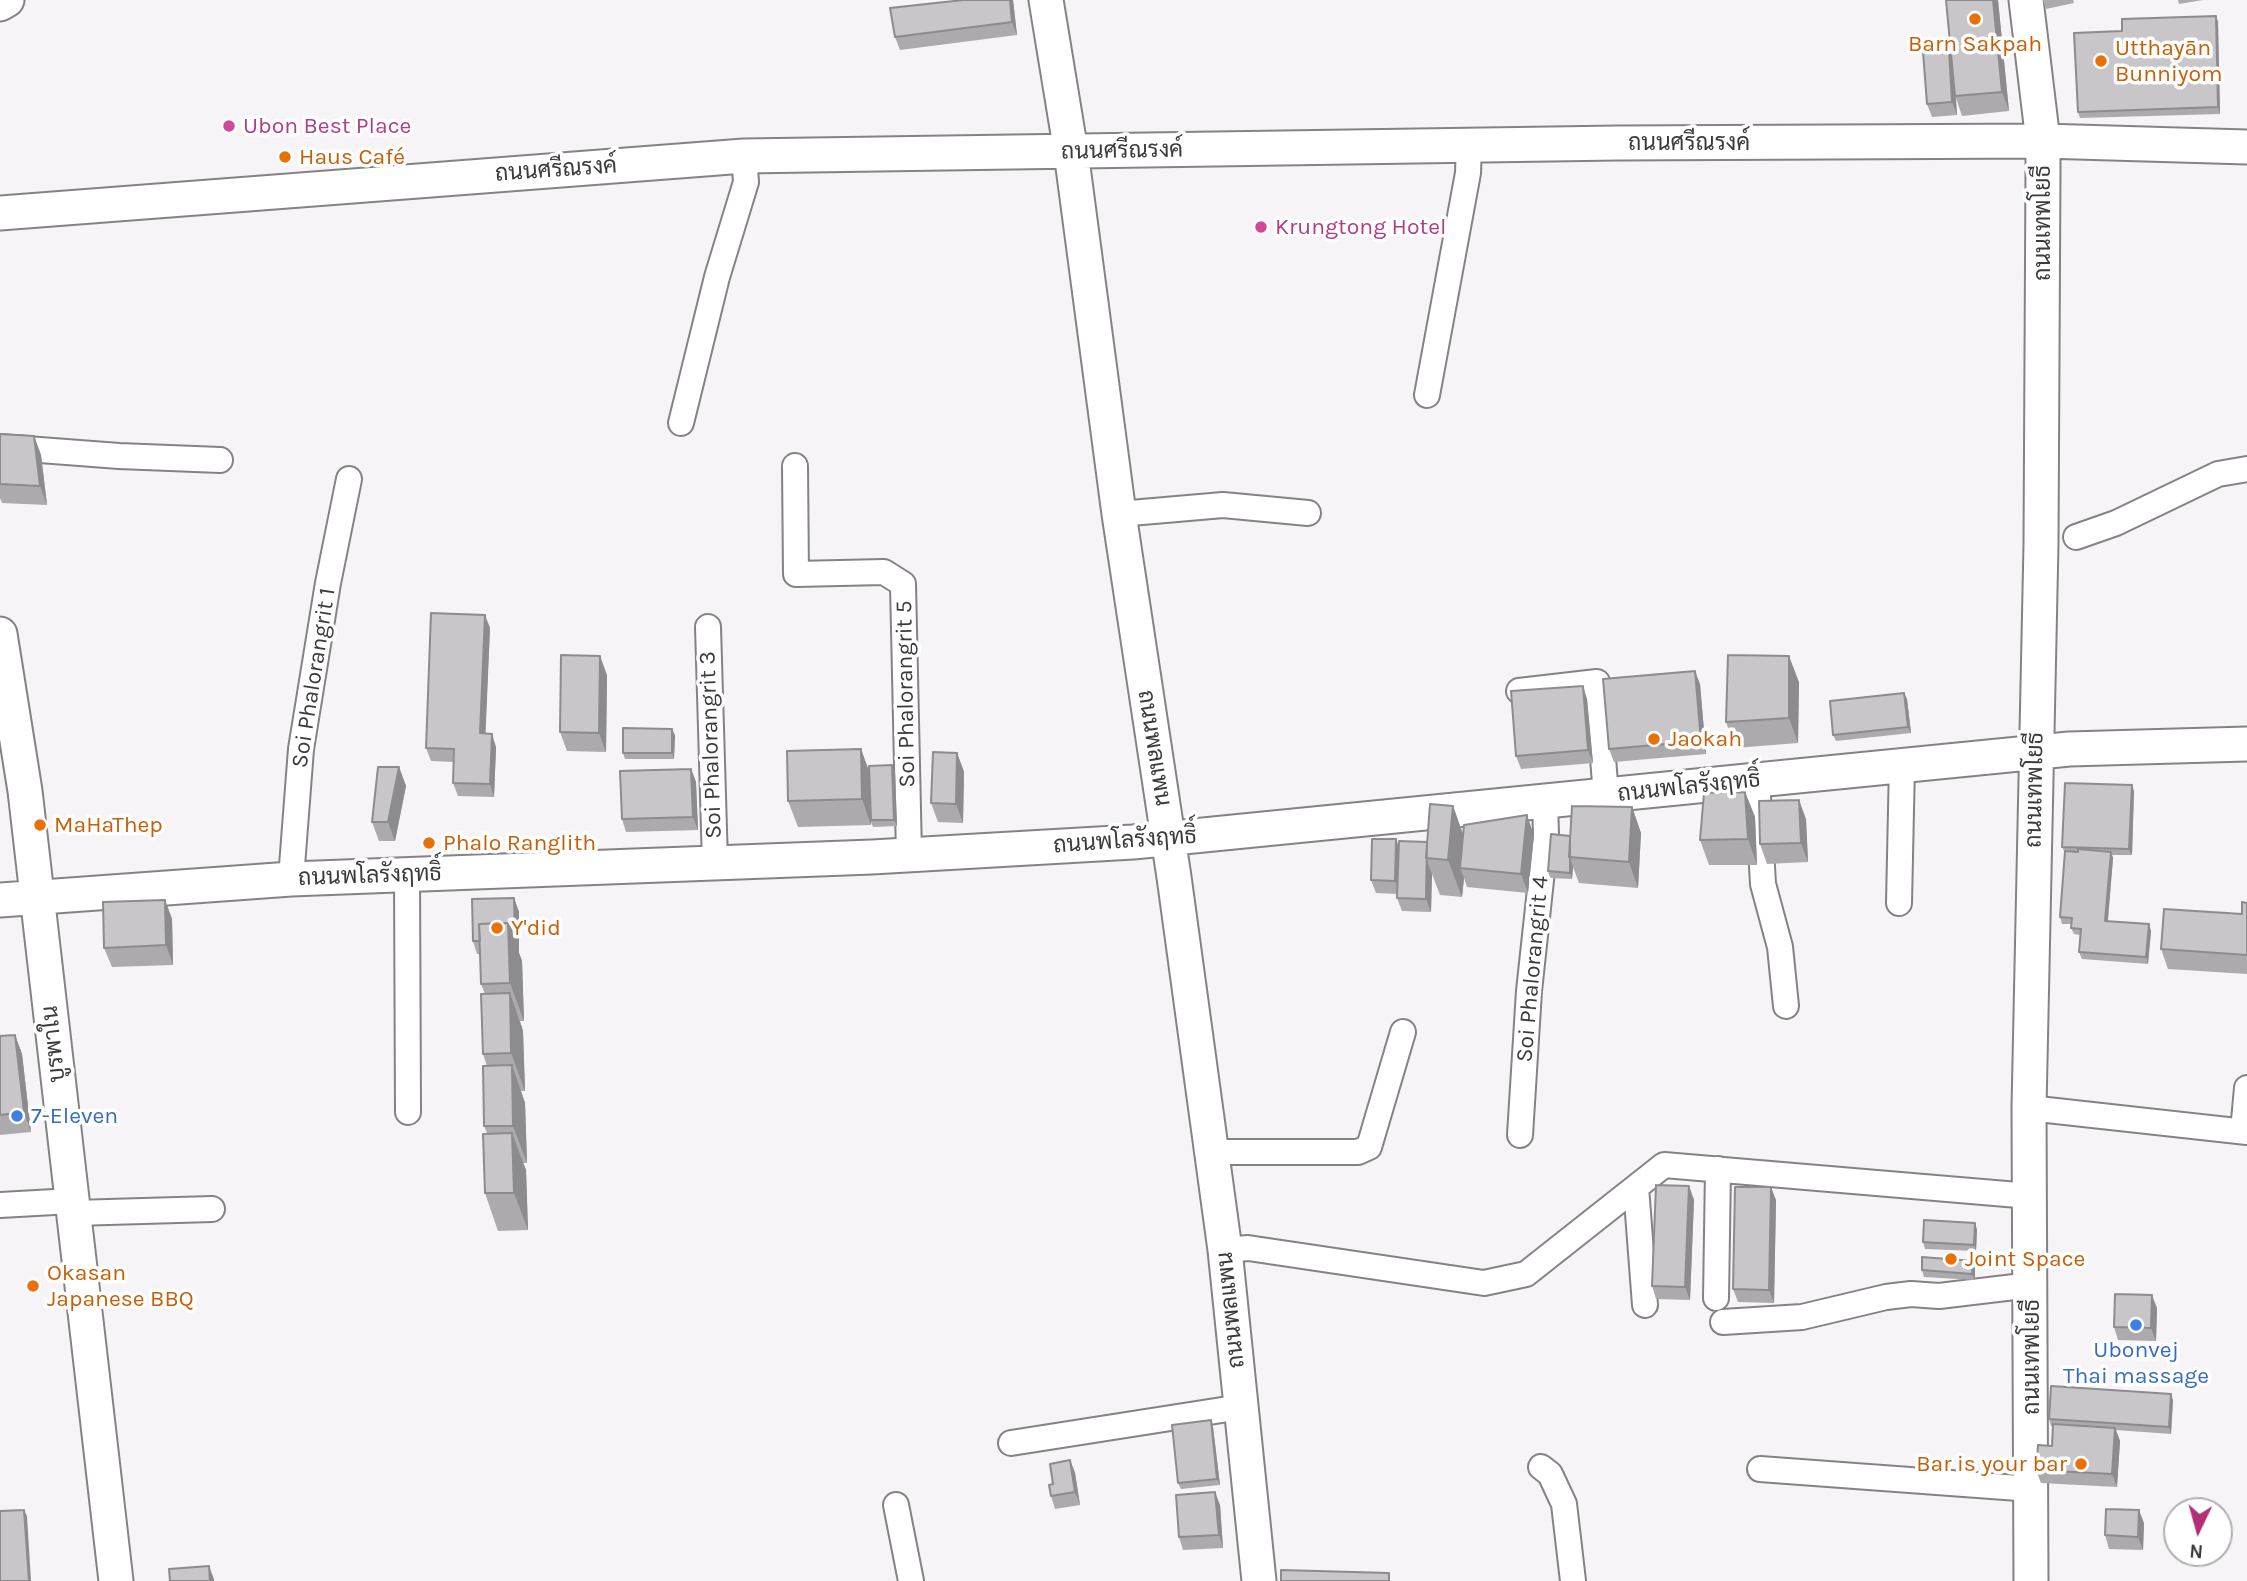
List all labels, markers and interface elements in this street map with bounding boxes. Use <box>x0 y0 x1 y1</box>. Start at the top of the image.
marker: Barn Sakpah <box>1967 11 1983 27</box>
place label: Barn Sakpah <box>1908 30 2042 58</box>
place label: Utthayān Bunniyom <box>2115 34 2223 88</box>
marker: Utthayān Bunniyom <box>2093 53 2109 69</box>
place label: Ubon Best Place <box>243 112 411 140</box>
marker: Ubon Best Place <box>221 118 237 134</box>
street label: ถนนศรีณรงค์ <box>1628 129 1750 157</box>
street label: ถนนศรีณรงค์ <box>1061 136 1183 166</box>
place label: Haus Café <box>299 143 405 171</box>
marker: Haus Café <box>277 149 293 165</box>
street label: ถนนศรีณรงค์ <box>494 152 618 188</box>
street label: ถนนเทพโยธี <box>2029 165 2057 281</box>
place label: Krungtong Hotel <box>1275 213 1446 241</box>
marker: Krungtong Hotel <box>1253 219 1269 235</box>
street label: Soi Phalorangrit 1 <box>286 586 342 770</box>
street label: Soi Phalorangrit 5 <box>891 600 921 788</box>
street label: Soi Phalorangrit 3 <box>694 651 728 839</box>
street label: ถนนพลแพน <box>1131 688 1177 808</box>
place label: Jaokah <box>1668 725 1742 753</box>
marker: Jaokah <box>1646 731 1662 747</box>
street label: ถนนเทพโยธี <box>2020 732 2050 848</box>
street label: ถนนพโลรังฤทธิ์ <box>1616 766 1762 808</box>
place label: MaHaThep <box>54 811 163 839</box>
marker: MaHaThep <box>32 817 48 833</box>
street label: ถนนพโลรังฤทธิ์ <box>1052 822 1198 860</box>
place label: Phalo Ranglith <box>443 829 596 857</box>
marker: Phalo Ranglith <box>421 835 437 851</box>
street label: ถนนพโลรังฤทธิ์ <box>298 860 442 892</box>
street label: Soi Phalorangrit 4 <box>1511 875 1555 1063</box>
place label: Y'did <box>511 914 561 942</box>
marker: Y'did <box>489 920 505 936</box>
street label: บูรพาใน <box>36 1004 72 1084</box>
place label: 7-Eleven <box>31 1102 118 1130</box>
marker: 7-Eleven <box>9 1108 25 1124</box>
place label: Joint Space <box>1965 1245 2085 1273</box>
street label: ถนนพลแพน <box>1211 1250 1251 1370</box>
marker: Joint Space <box>1943 1251 1959 1267</box>
place label: Okasan Japanese BBQ <box>47 1259 194 1313</box>
marker: Okasan Japanese BBQ <box>25 1278 41 1294</box>
street label: ถนนเทพโยธี <box>2018 1299 2046 1415</box>
marker: Ubonvej Thai massage <box>2128 1317 2144 1333</box>
place label: Ubonvej Thai massage <box>2063 1336 2209 1390</box>
place label: Bar is your bar <box>1916 1450 2067 1478</box>
marker: Bar is your bar <box>2073 1456 2089 1472</box>
north arrow <box>2163 1497 2233 1567</box>
text: N <box>2189 1539 2204 1562</box>

